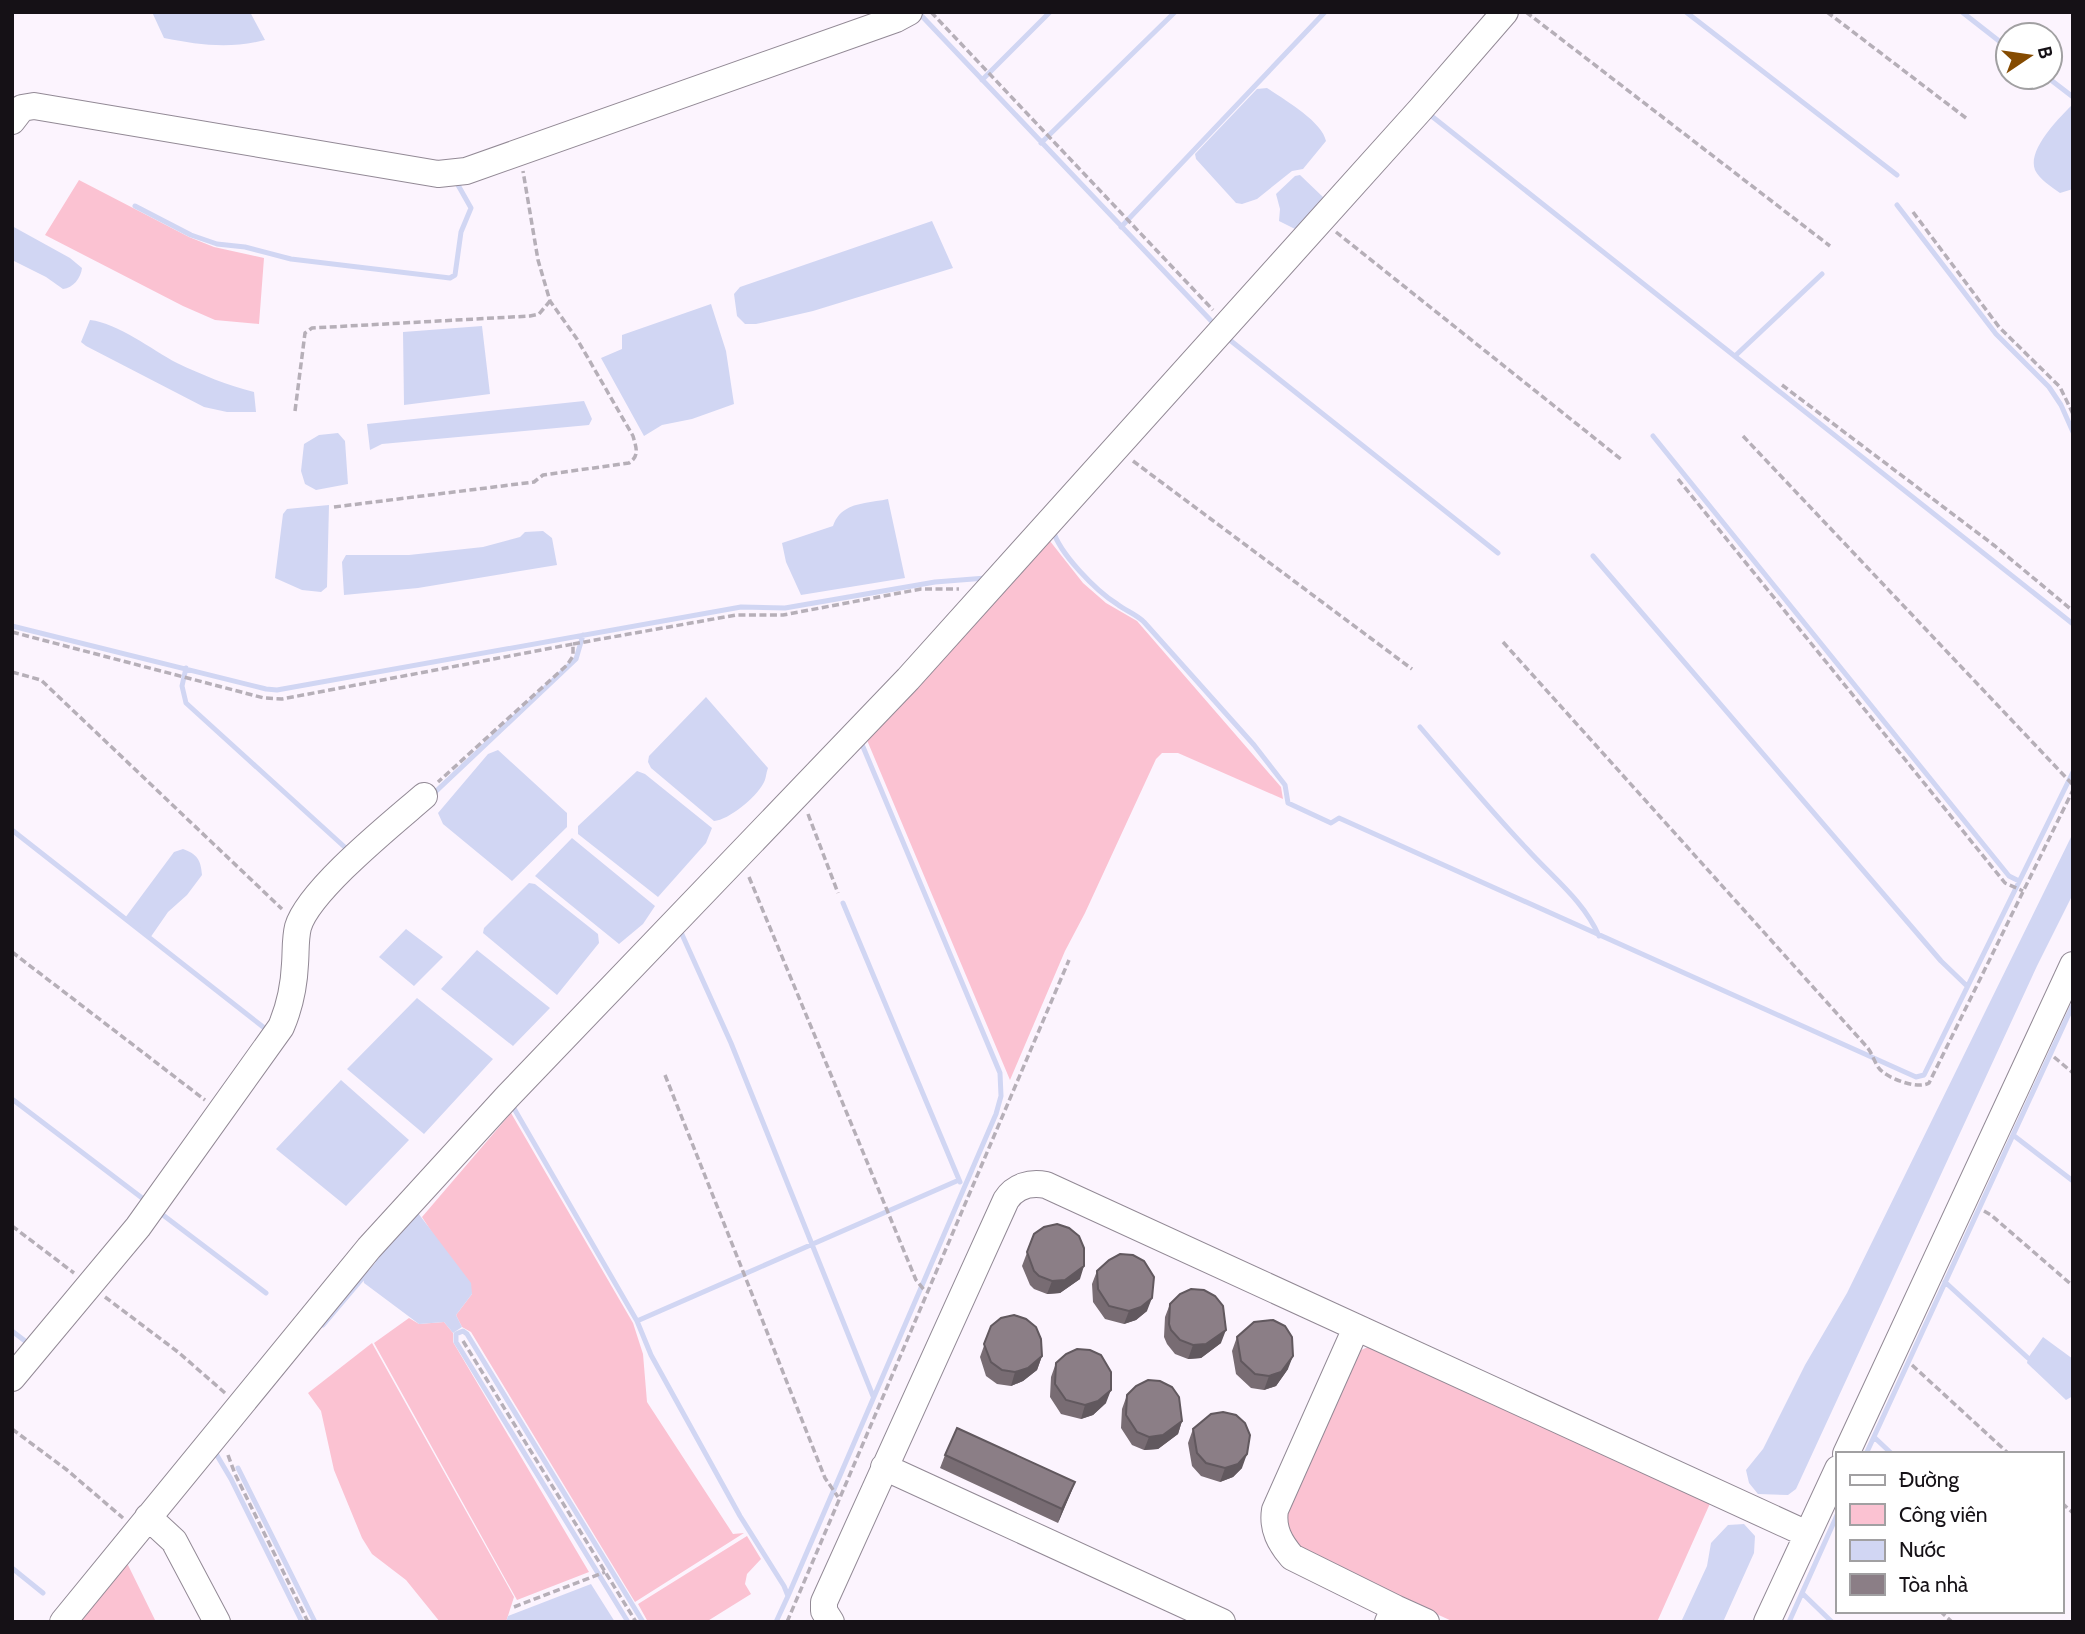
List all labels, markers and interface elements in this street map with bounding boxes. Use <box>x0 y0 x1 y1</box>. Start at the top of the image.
north arrow <box>1994 21 2064 91</box>
text: B <box>2033 44 2058 61</box>
legend <box>1836 1452 2064 1613</box>
text: Đường <box>1899 1467 1960 1492</box>
text: Công viên <box>1899 1502 1987 1527</box>
text: Nước <box>1899 1537 1946 1562</box>
text: Tòa nhà <box>1899 1572 1968 1597</box>

